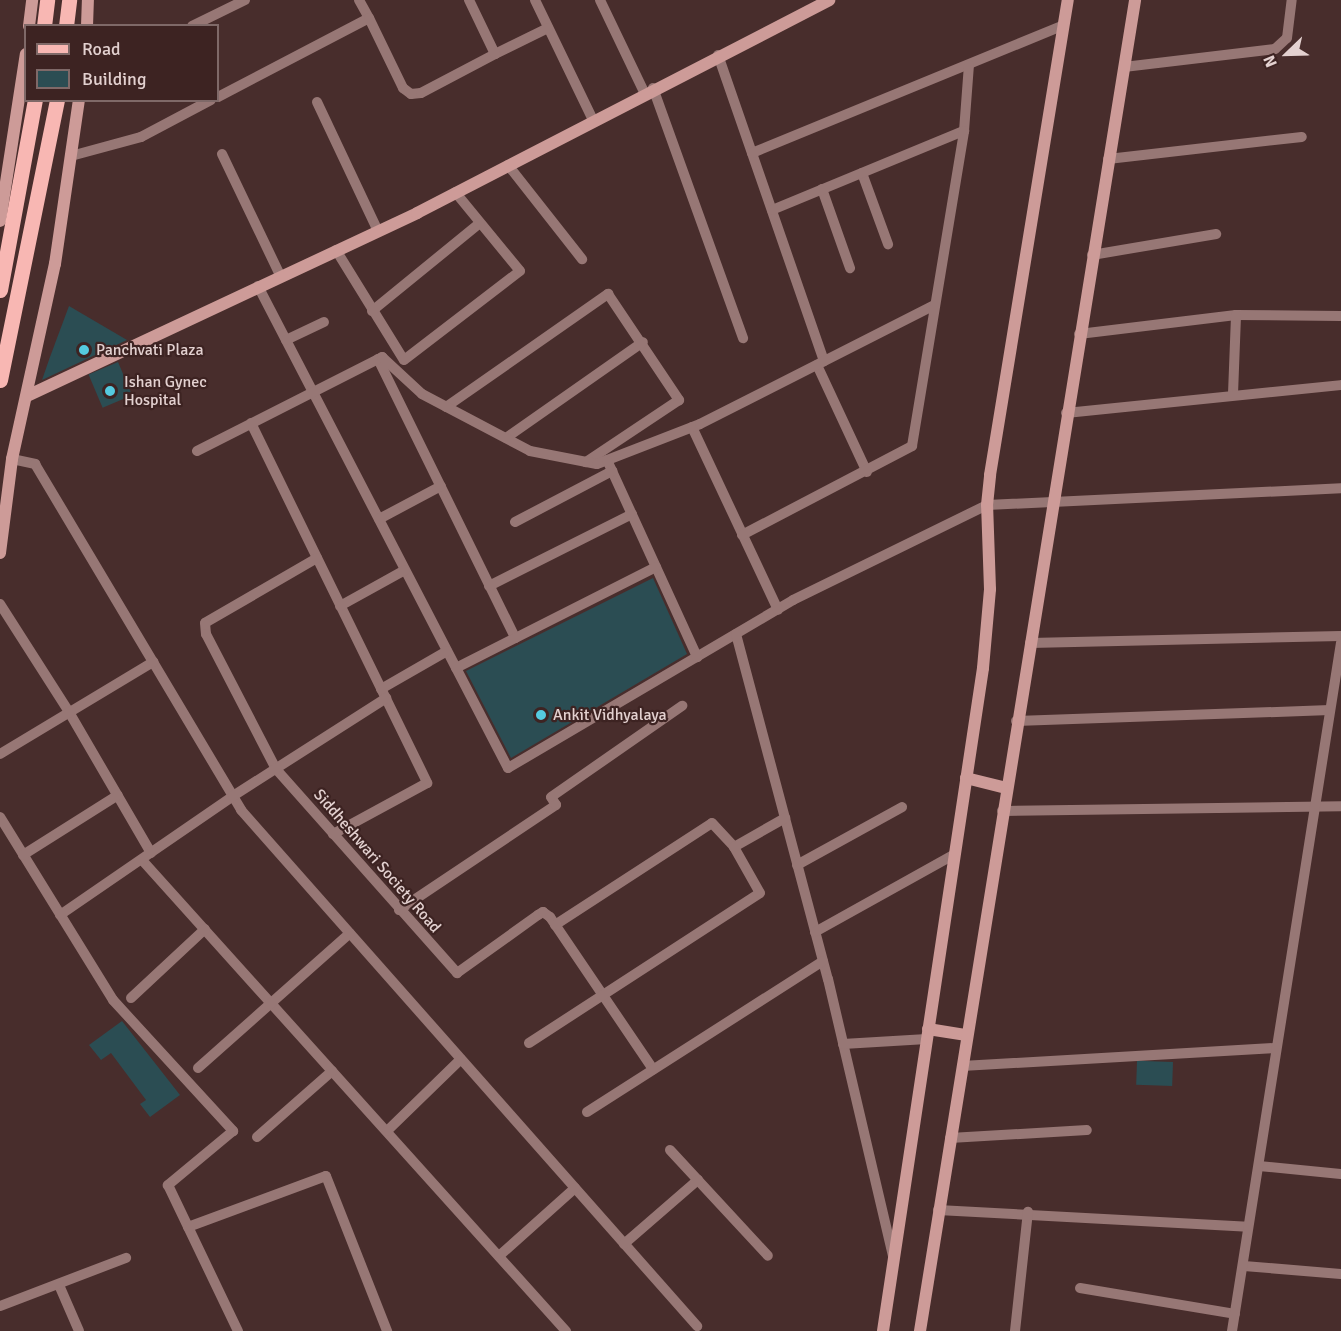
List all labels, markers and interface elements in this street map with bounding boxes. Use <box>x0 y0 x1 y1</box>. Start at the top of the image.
legend <box>24 24 219 102</box>
north arrow <box>1257 24 1317 84</box>
text: Road <box>82 38 121 60</box>
text: N <box>1259 52 1282 70</box>
text: Building <box>82 68 146 90</box>
place label: Panchvati Plaza <box>96 340 204 360</box>
marker: Panchvati Plaza <box>77 343 91 357</box>
place label: Ishan Gynec Hospital <box>124 372 207 410</box>
marker: Ishan Gynec Hospital <box>101 382 119 400</box>
place label: Ankit Vidhyalaya <box>553 705 667 725</box>
marker: Ankit Vidhyalaya <box>534 708 548 722</box>
street label: Siddheshwari Society Road <box>309 785 445 937</box>

